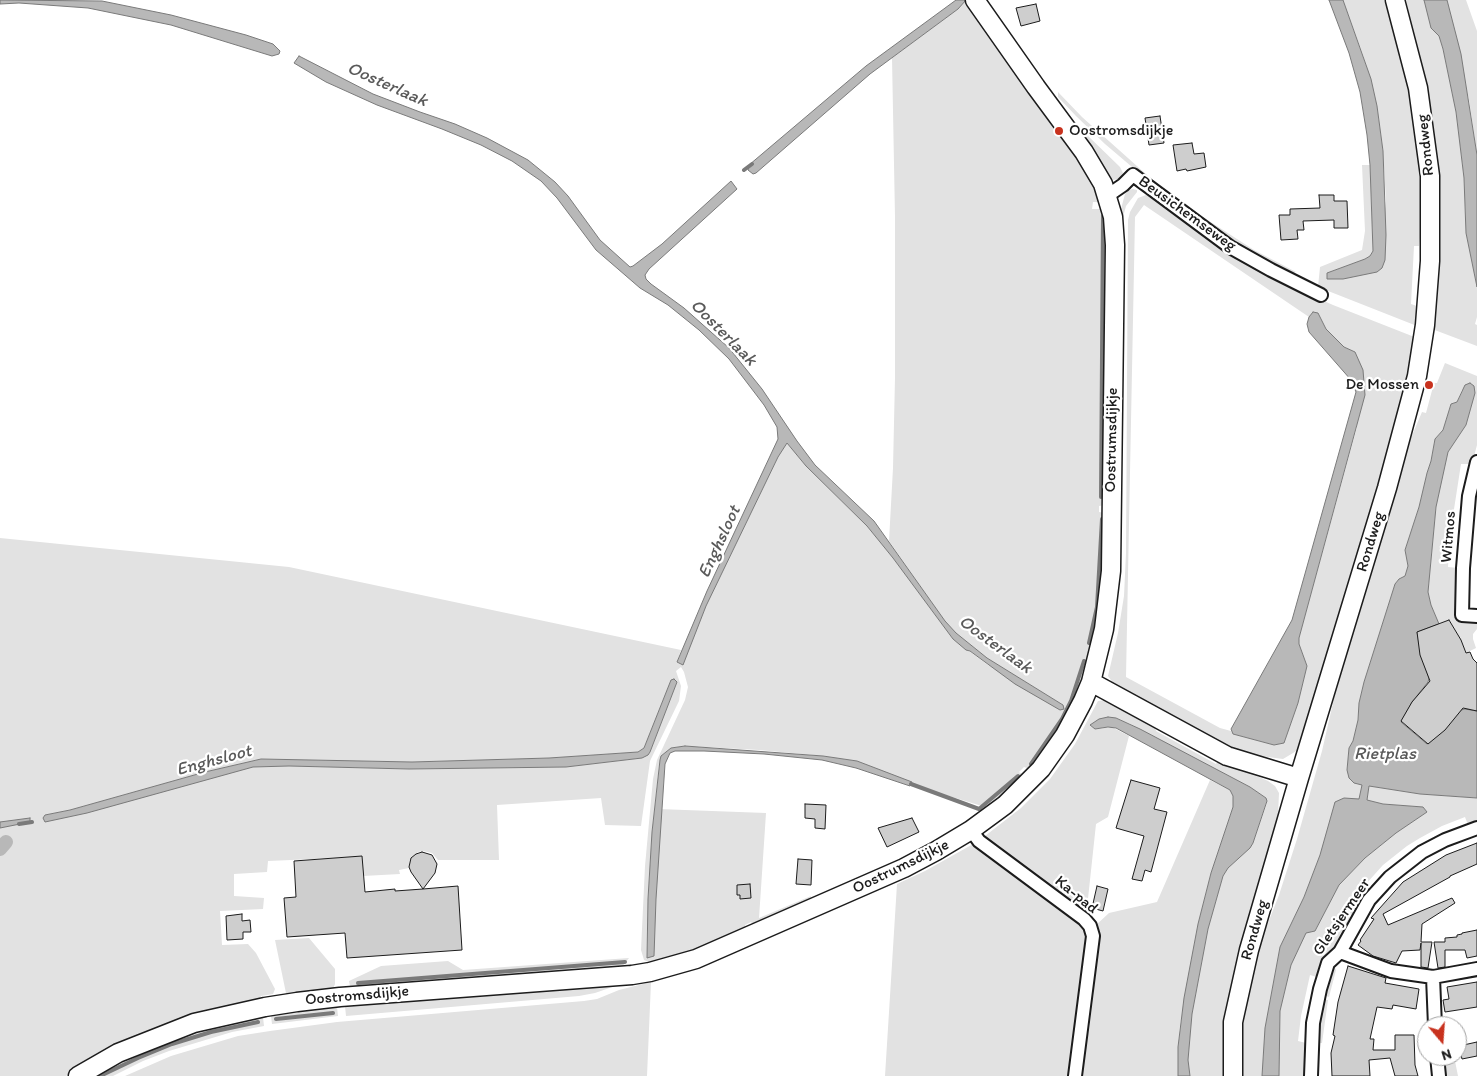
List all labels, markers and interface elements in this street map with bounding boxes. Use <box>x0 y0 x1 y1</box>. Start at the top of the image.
water label: Oosterlaak <box>344 58 430 112</box>
street label: Rondweg <box>1413 113 1439 177</box>
place label: Oostromsdijkje <box>1069 121 1173 141</box>
marker: Oostromsdijkje <box>1053 125 1065 137</box>
street label: Beusichemseweg <box>1134 172 1240 256</box>
water label: Oosterlaak <box>685 295 761 371</box>
place label: De Mossen <box>1345 375 1419 395</box>
marker: De Mossen <box>1423 379 1435 391</box>
street label: Oostrumsdijkje <box>1101 387 1123 493</box>
water label: Enghsloot <box>694 503 746 581</box>
street label: Rondweg <box>1353 510 1389 574</box>
street label: Witmos <box>1437 510 1461 564</box>
water label: Oosterlaak <box>954 611 1036 679</box>
water label: Enghsloot <box>174 741 254 781</box>
water label: Rietplas <box>1354 743 1416 765</box>
street label: Oostrumsdijkje <box>850 835 952 899</box>
street label: Ka-pad <box>1051 872 1101 918</box>
street label: Gletsjermeer <box>1309 875 1375 959</box>
street label: Rondweg <box>1237 898 1273 962</box>
street label: Oostromsdijkje <box>304 982 410 1010</box>
north arrow <box>1417 1016 1467 1066</box>
text: N <box>1439 1045 1454 1064</box>

